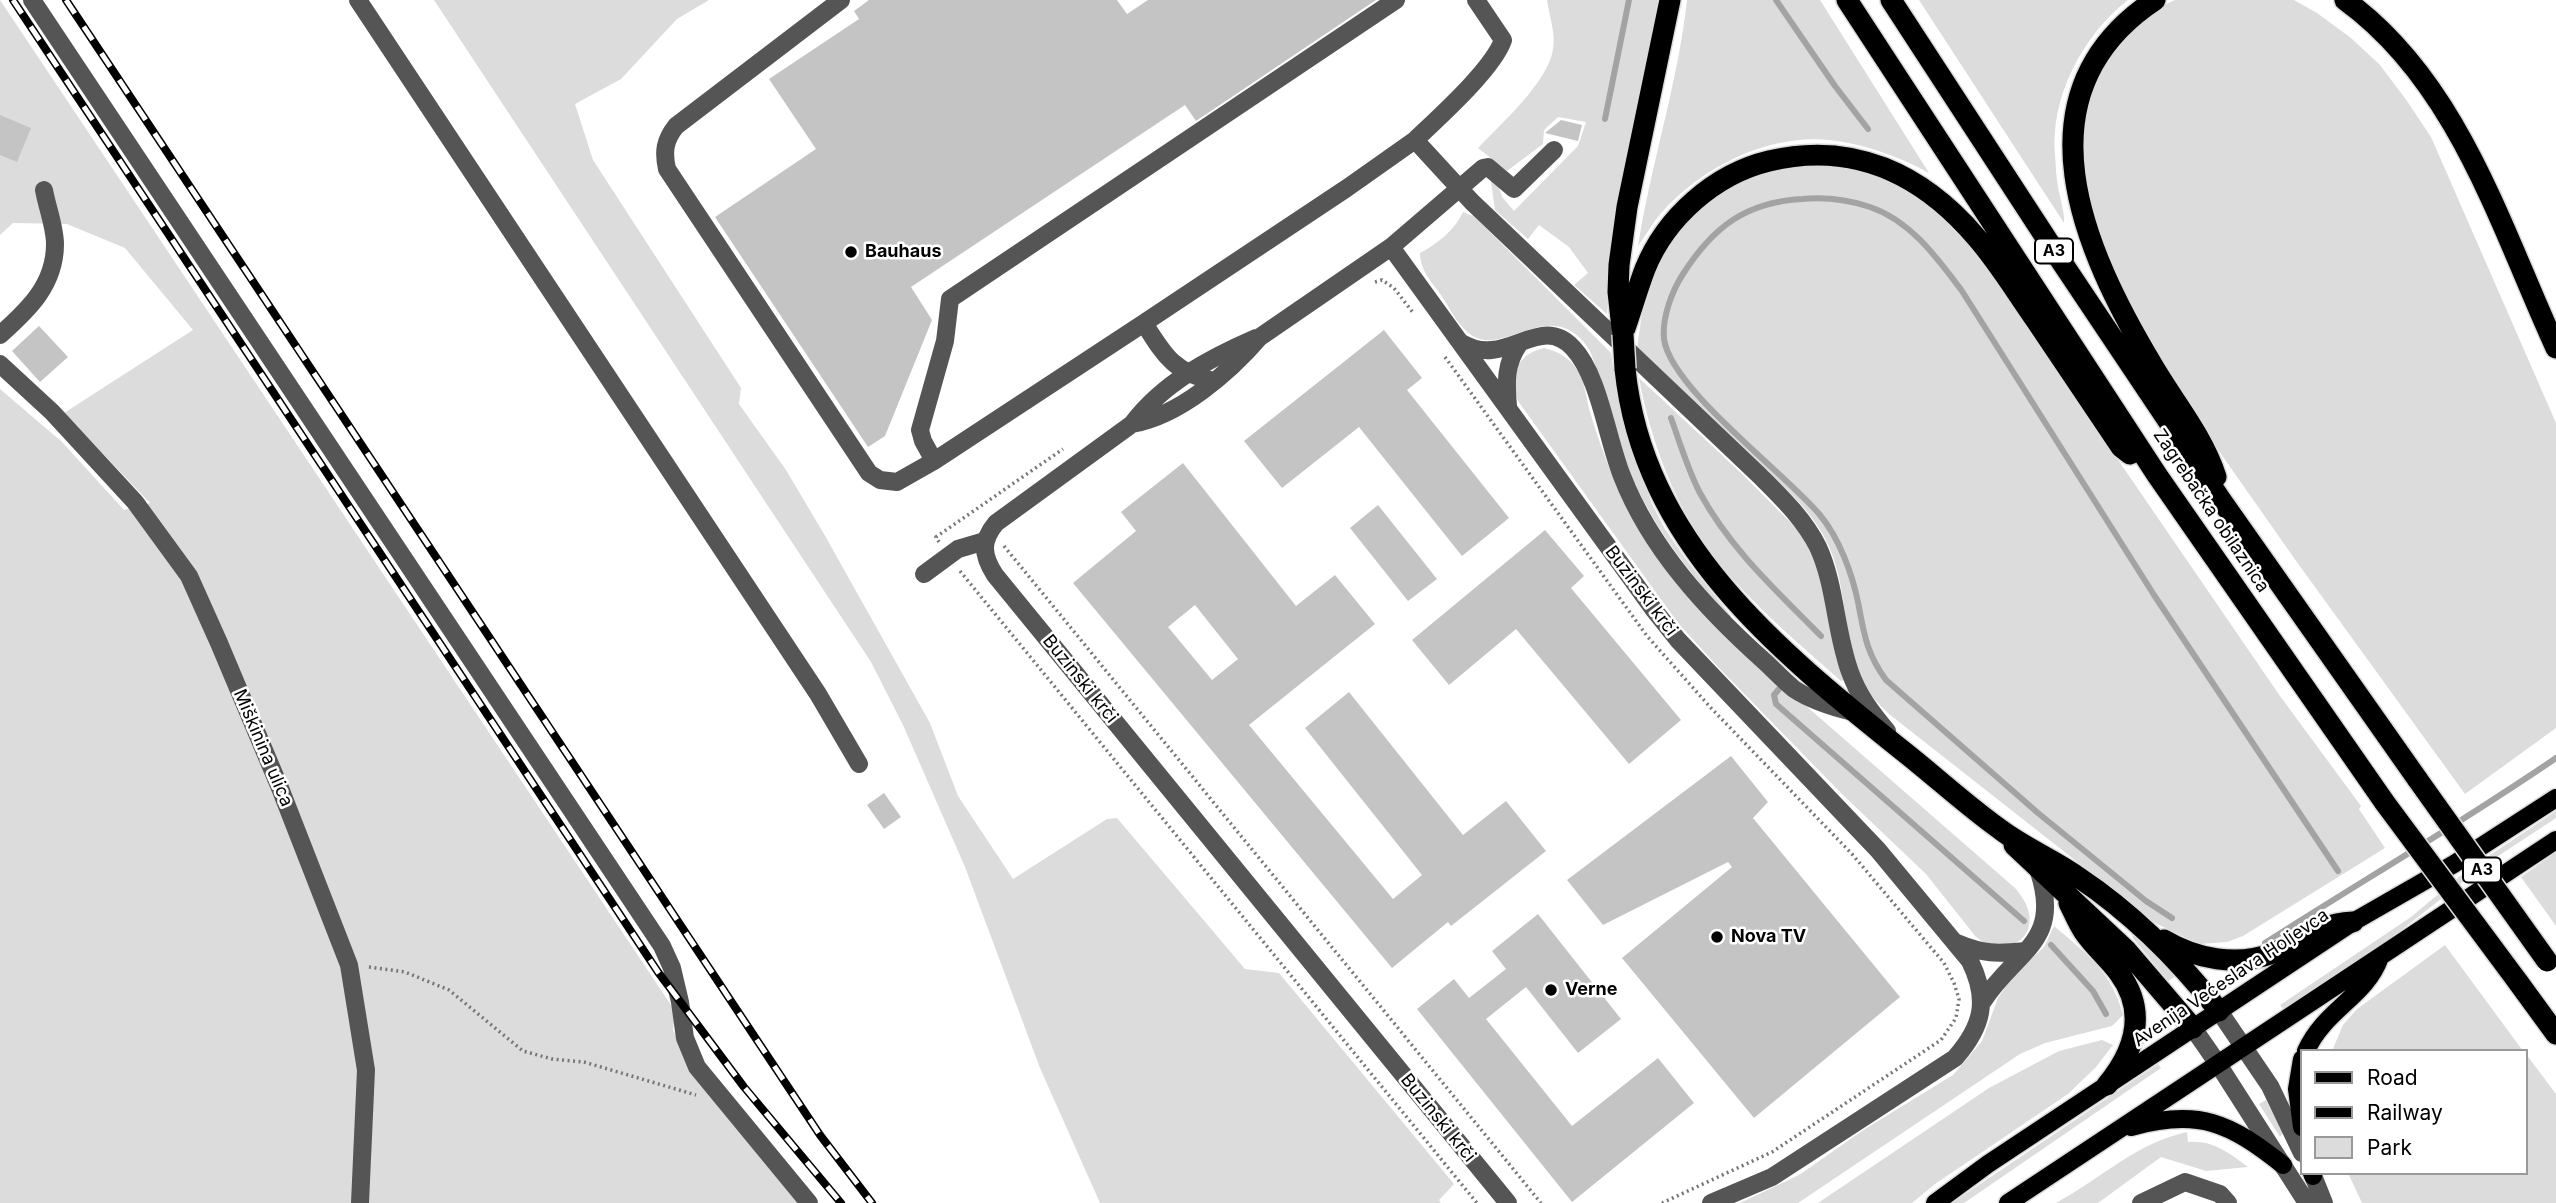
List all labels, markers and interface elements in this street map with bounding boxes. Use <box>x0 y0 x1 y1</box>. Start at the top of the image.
road number: A3 <box>2035 238 2073 264</box>
place label: Bauhaus <box>865 241 942 263</box>
marker: Bauhaus <box>843 244 859 260</box>
street label: Zagrebačka obilaznica <box>2148 425 2274 597</box>
street label: Buzinski krči <box>1600 542 1682 640</box>
street label: Buzinski krči <box>1038 631 1122 727</box>
street label: Miškinina ulica <box>229 686 297 810</box>
road number: A3 <box>2463 858 2501 883</box>
street label: Avenija Većeslava Holjevca <box>2129 904 2333 1052</box>
place label: Nova TV <box>1731 926 1806 948</box>
marker: Nova TV <box>1709 929 1725 945</box>
place label: Verne <box>1565 979 1617 1001</box>
marker: Verne <box>1543 982 1559 998</box>
legend <box>2300 1049 2528 1175</box>
text: Road <box>2367 1065 2418 1090</box>
street label: Buzinski krči <box>1396 1070 1480 1166</box>
text: Railway <box>2367 1100 2443 1125</box>
text: Park <box>2367 1135 2412 1160</box>

